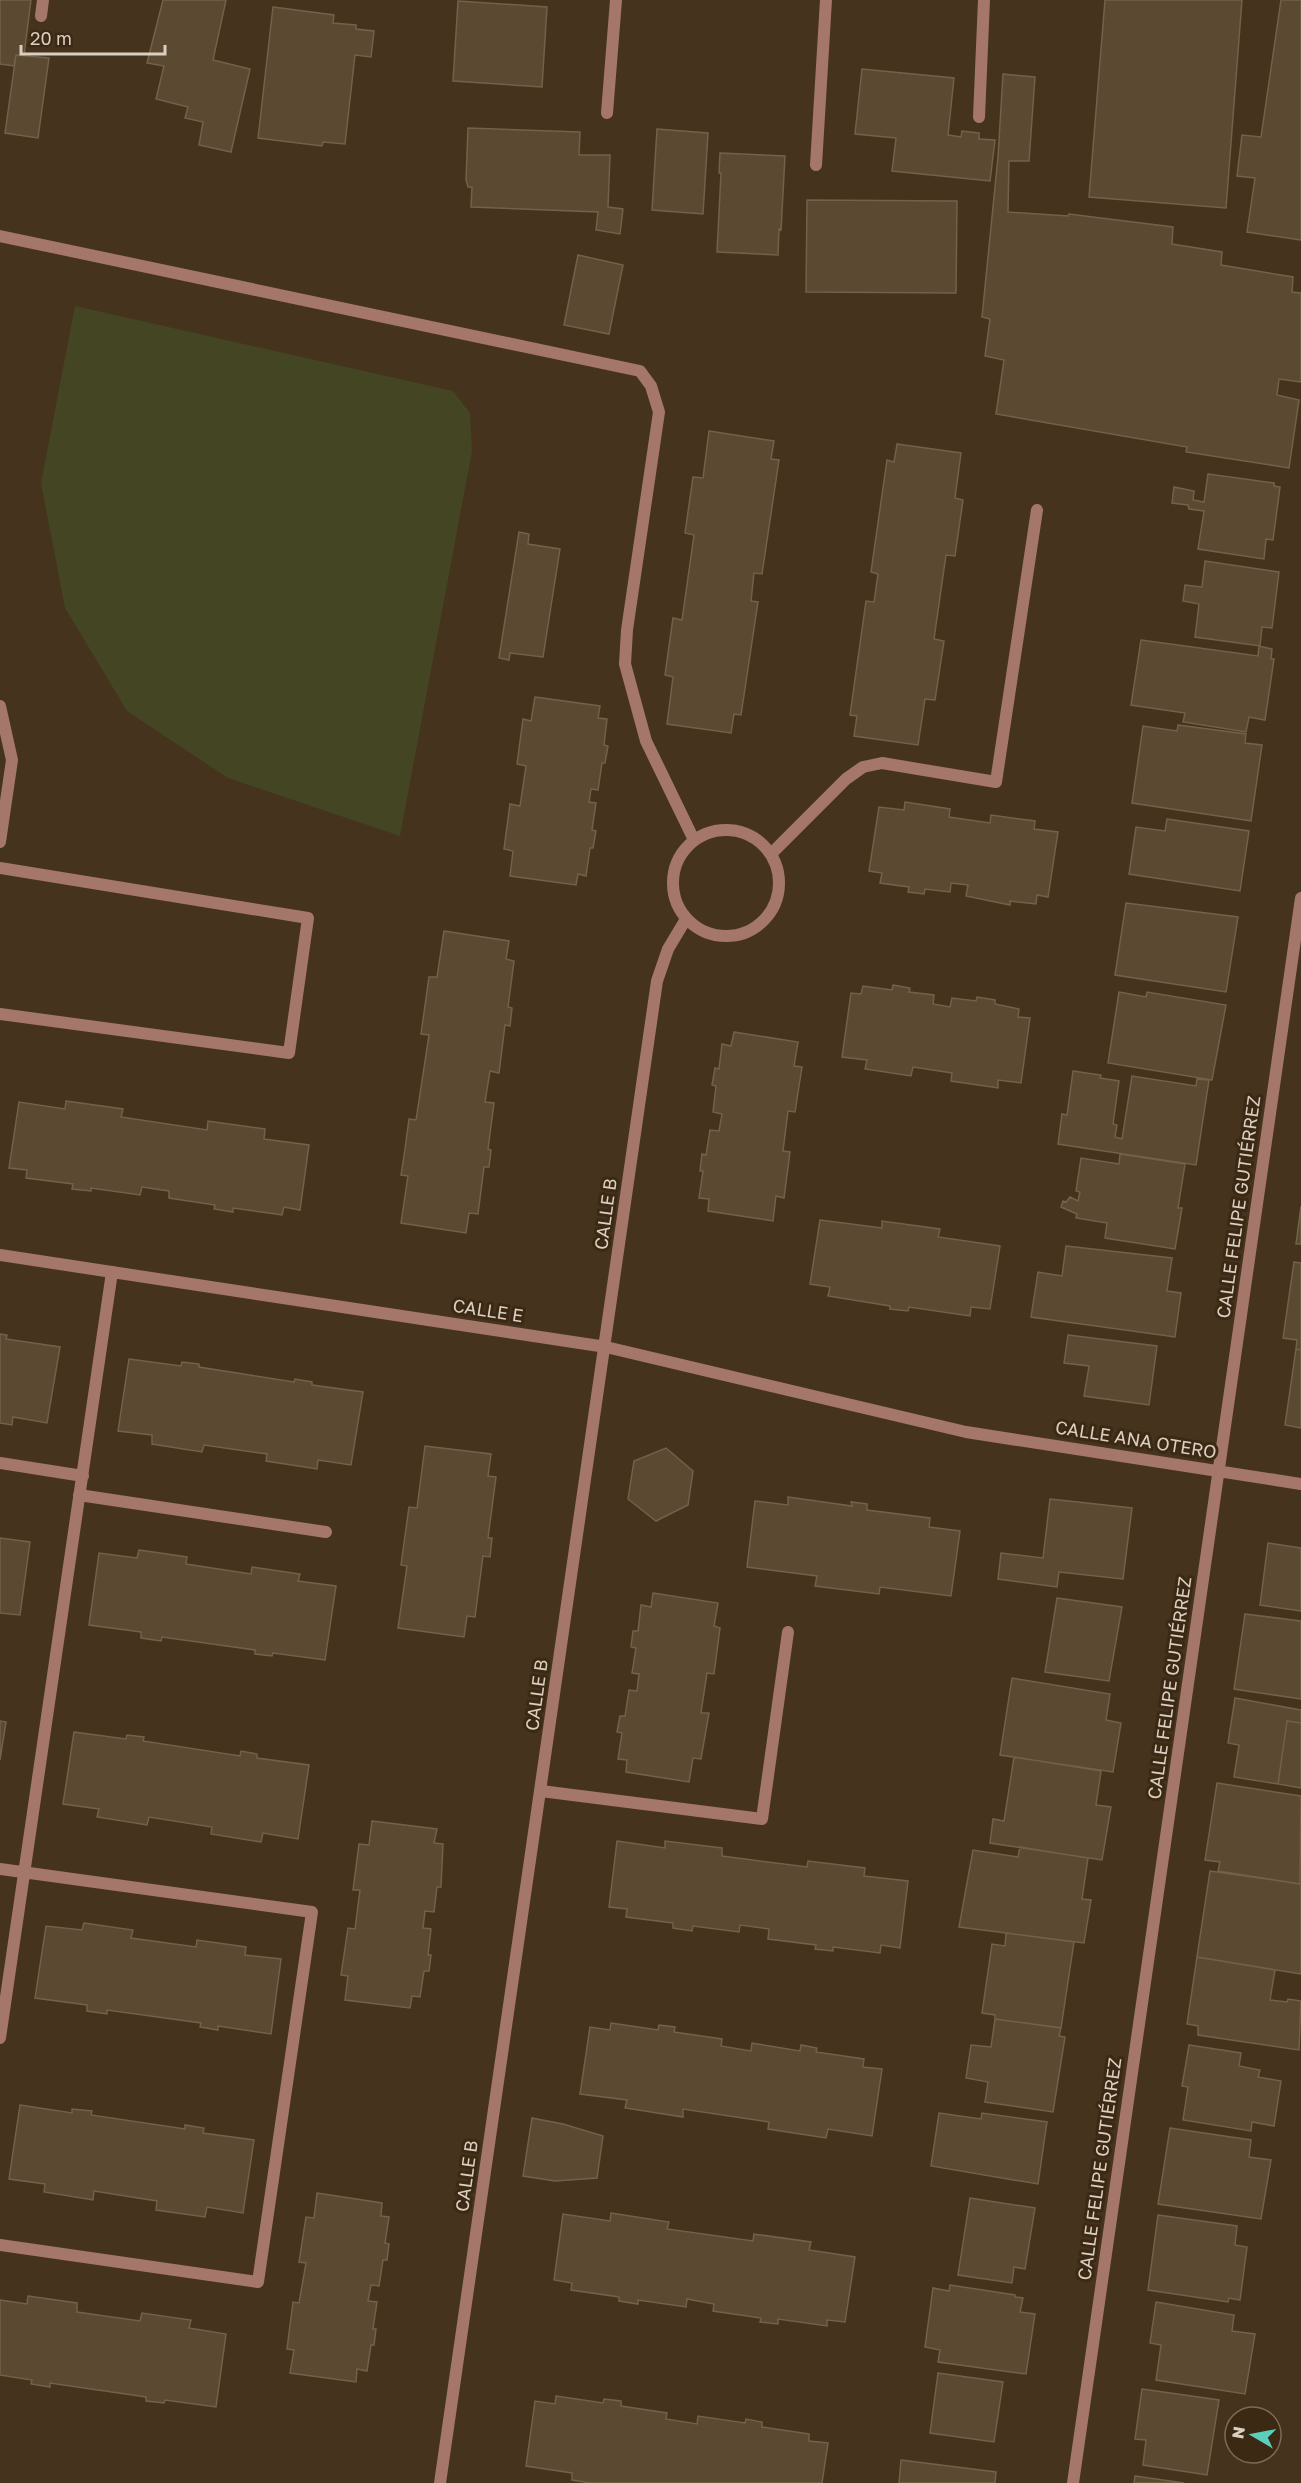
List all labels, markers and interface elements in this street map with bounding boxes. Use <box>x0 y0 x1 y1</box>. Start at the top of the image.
scale bar <box>21 18 165 56</box>
text: 20 m <box>30 27 72 49</box>
street label: CALLE FELIPE GUTIÉRREZ <box>1211 1094 1265 1320</box>
street label: CALLE B <box>589 1177 621 1251</box>
street label: CALLE E <box>451 1294 525 1326</box>
street label: CALLE ANA OTERO <box>1054 1415 1218 1463</box>
street label: CALLE FELIPE GUTIÉRREZ <box>1142 1575 1196 1801</box>
street label: CALLE B <box>520 1658 552 1732</box>
street label: CALLE FELIPE GUTIÉRREZ <box>1072 2056 1126 2282</box>
street label: CALLE B <box>450 2139 482 2213</box>
north arrow <box>1223 2405 1283 2465</box>
text: N <box>1227 2425 1249 2440</box>

